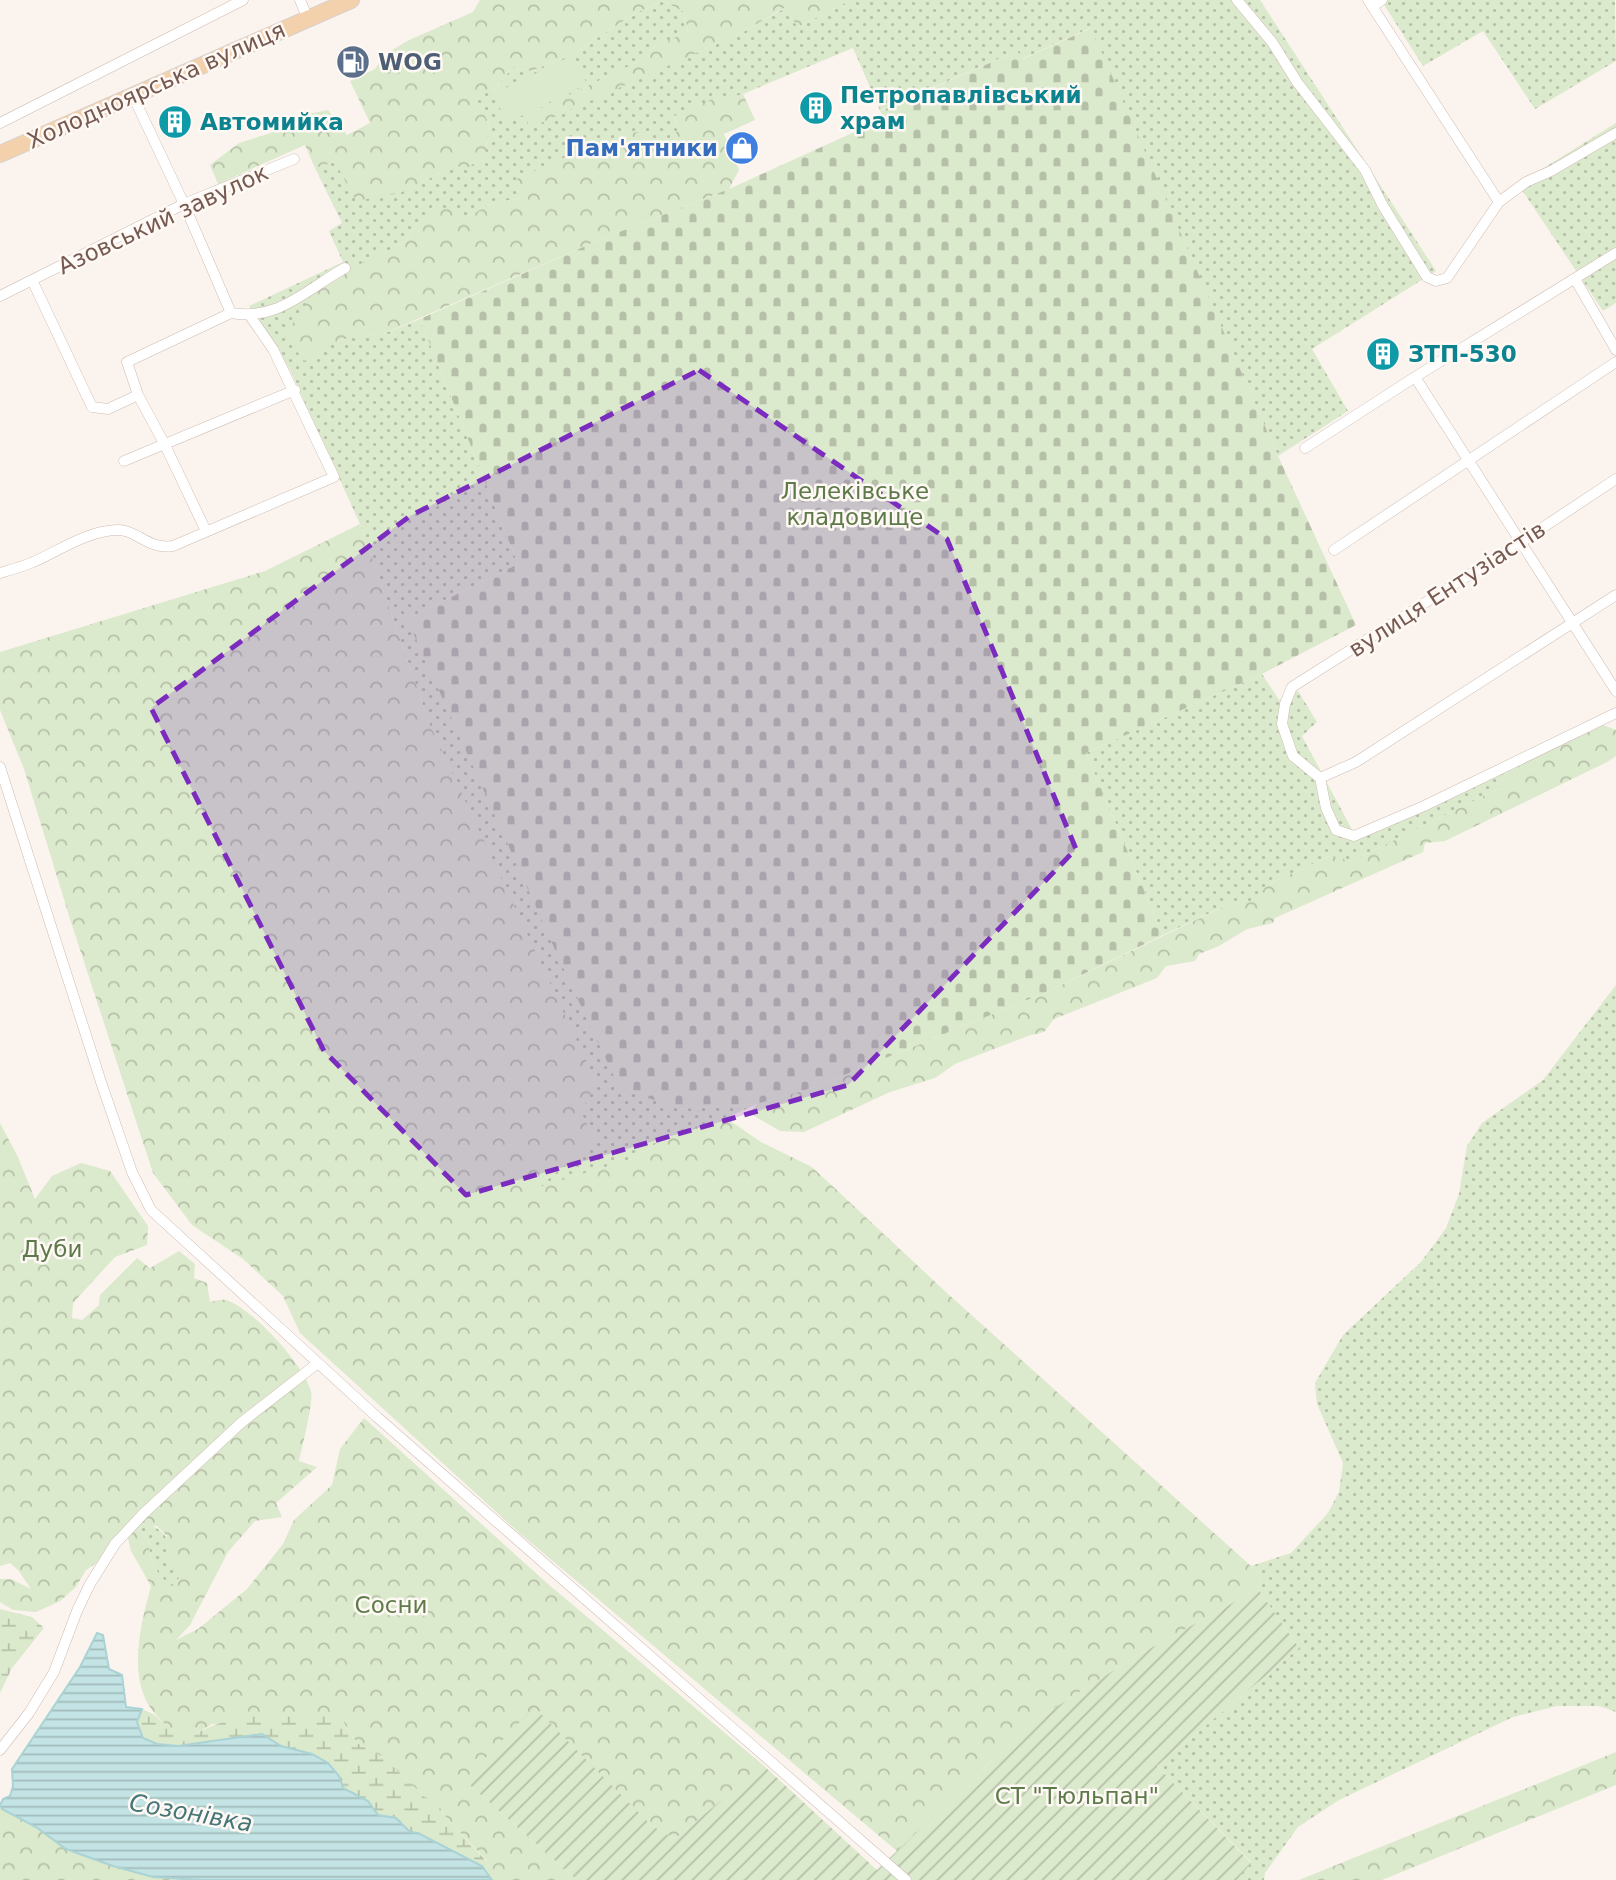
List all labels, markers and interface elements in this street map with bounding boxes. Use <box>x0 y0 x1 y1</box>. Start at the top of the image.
street label: Холодноярська вулиця <box>23 16 289 154</box>
fuel station icon: WOG <box>334 43 372 81</box>
place label: WOG <box>378 49 442 75</box>
place label: Петропавлівський храм <box>840 82 1082 134</box>
building icon: Петропавлівський храм <box>797 89 835 127</box>
building icon: Автомийка <box>156 103 194 141</box>
place label: Автомийка <box>200 109 344 135</box>
shop icon: Пам'ятники <box>723 129 761 167</box>
place label: Пам'ятники <box>566 135 718 161</box>
street label: Азовський завулок <box>54 159 272 279</box>
building icon: ЗТП-530 <box>1364 335 1402 373</box>
place label: ЗТП-530 <box>1408 341 1517 367</box>
park label: Лелеківське кладовище <box>781 478 929 530</box>
street label: вулиця Ентузіастів <box>1344 516 1550 662</box>
park label: Дуби <box>22 1236 82 1262</box>
park label: Сосни <box>355 1592 427 1618</box>
park label: СТ "Тюльпан" <box>995 1783 1159 1809</box>
water label: Созонівка <box>127 1788 255 1838</box>

